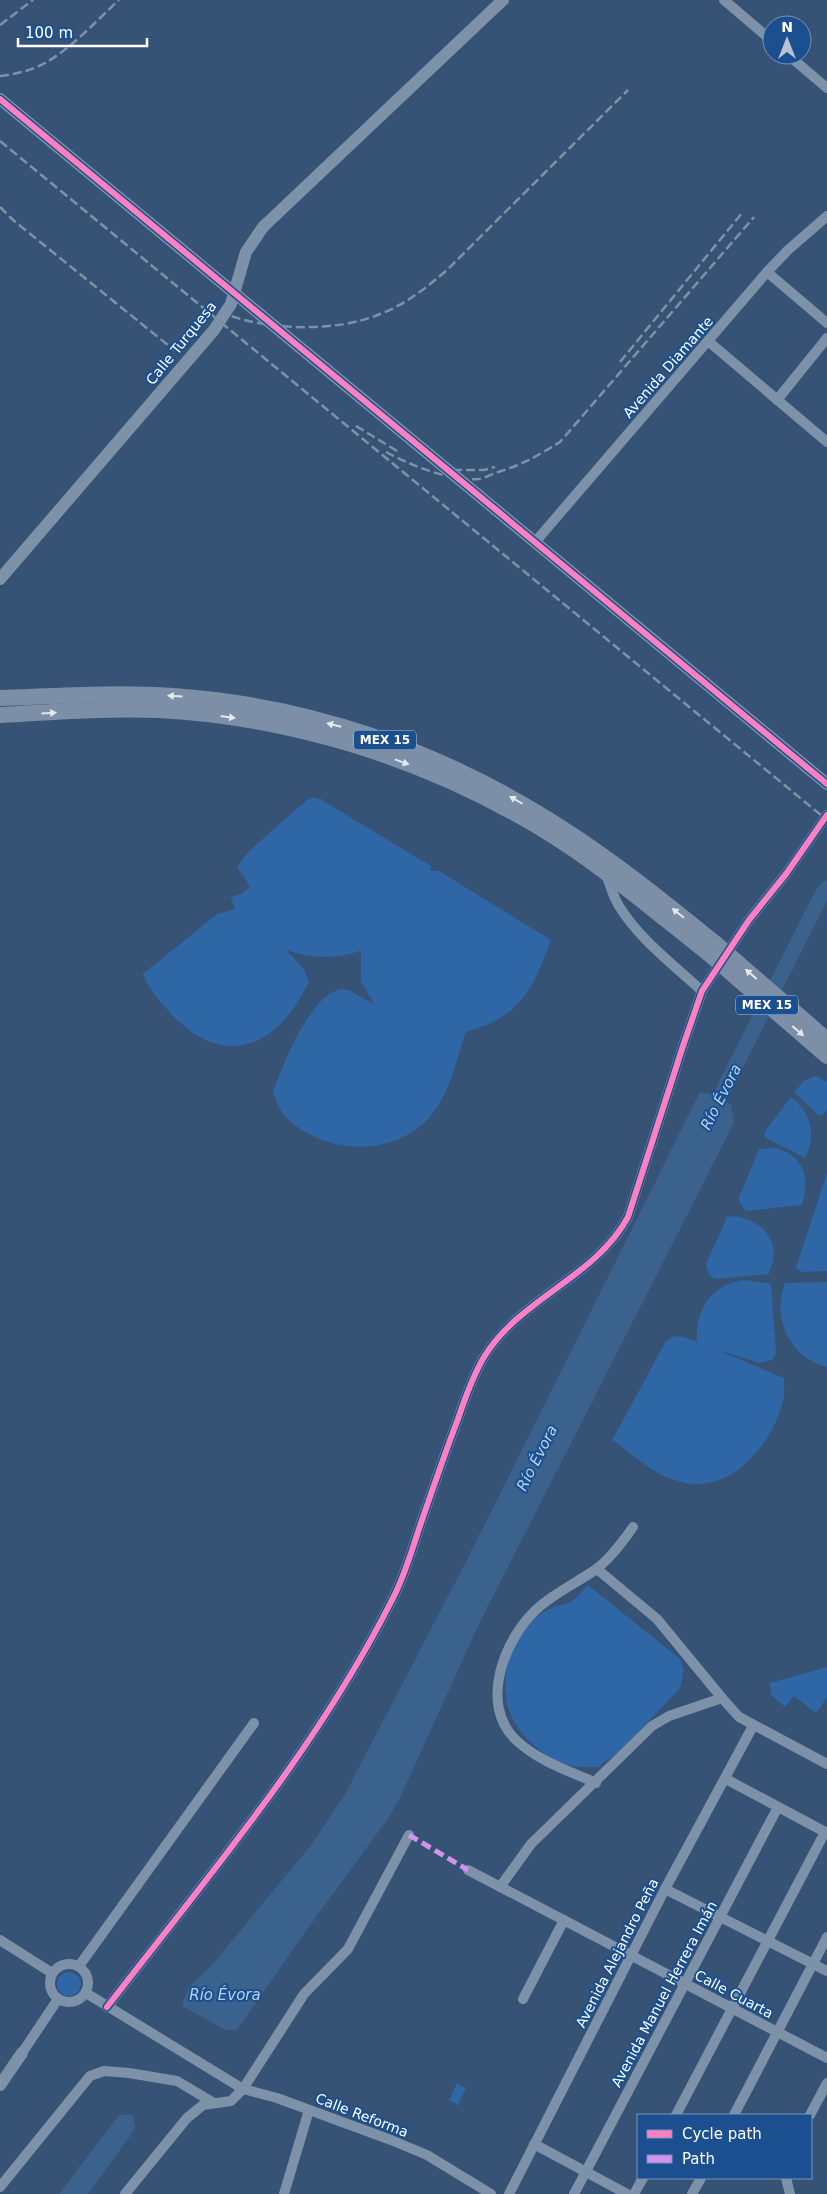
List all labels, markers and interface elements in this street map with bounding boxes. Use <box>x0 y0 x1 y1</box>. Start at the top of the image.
scale bar <box>18 15 146 47</box>
north arrow <box>762 15 812 65</box>
text: N <box>781 19 793 35</box>
text: 100 m <box>25 24 73 42</box>
street label: Calle Turquesa <box>143 298 219 388</box>
street label: Avenida Diamante <box>620 313 716 421</box>
one-way arrow <box>166 692 182 700</box>
one-way arrow <box>41 708 57 716</box>
one-way arrow <box>221 713 237 721</box>
one-way arrow <box>327 720 342 728</box>
road number: MEX 15 <box>354 730 416 750</box>
one-way arrow <box>395 758 410 766</box>
one-way arrow <box>509 796 523 805</box>
one-way arrow <box>672 908 685 919</box>
one-way arrow <box>745 968 757 980</box>
road number: MEX 15 <box>736 996 798 1014</box>
one-way arrow <box>791 1025 804 1036</box>
water label: Río Évora <box>696 1061 745 1133</box>
water label: Río Évora <box>512 1422 561 1494</box>
street label: Avenida Alejandro Peña <box>572 1876 662 2030</box>
street label: Avenida Manuel Herrera Imán <box>608 1898 720 2090</box>
street label: Calle Cuarta <box>692 1967 776 2021</box>
water label: Río Évora <box>189 1985 261 2004</box>
street label: Calle Reforma <box>313 2090 411 2140</box>
legend <box>637 2114 812 2179</box>
text: Cycle path <box>682 2125 762 2143</box>
text: Path <box>682 2150 715 2168</box>

